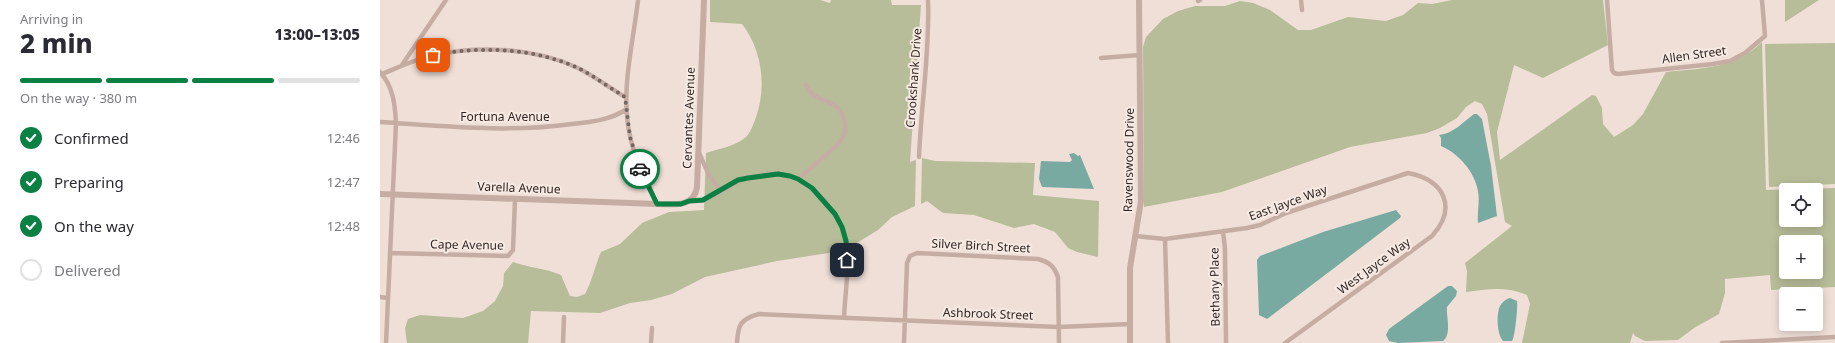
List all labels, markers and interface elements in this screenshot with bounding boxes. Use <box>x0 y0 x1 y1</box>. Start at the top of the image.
text: Arriving in <box>20 10 83 28</box>
text: 13:00–13:05 <box>275 24 360 44</box>
text: 2 min <box>20 25 93 61</box>
street label: Crookshank Drive <box>902 27 925 128</box>
pin <box>416 38 450 72</box>
street label: Allen Street <box>1661 41 1728 67</box>
icon: bag <box>422 44 444 66</box>
street label: Cervantes Avenue <box>678 67 699 169</box>
text: On the way · 380 m <box>20 89 137 107</box>
street label: Ravenswood Drive <box>1119 107 1138 212</box>
street label: Fortuna Avenue <box>460 108 550 125</box>
icon: check <box>20 127 42 149</box>
text: Confirmed <box>54 128 129 148</box>
text: 12:46 <box>327 129 360 147</box>
courier <box>620 149 660 189</box>
icon: car <box>629 158 651 180</box>
icon: check <box>20 171 42 193</box>
text: Preparing <box>54 172 124 192</box>
text: 12:47 <box>327 173 360 191</box>
street label: Varella Avenue <box>477 178 561 197</box>
street label: East Jayce Way <box>1246 180 1330 225</box>
map controls <box>1779 183 1823 331</box>
button: locate <box>1779 183 1823 227</box>
icon: check <box>20 215 42 237</box>
text: On the way <box>54 216 134 236</box>
text: 12:48 <box>327 217 360 235</box>
street label: West Jayce Way <box>1334 233 1414 298</box>
street label: Silver Birch Street <box>931 234 1032 257</box>
street label: Cape Avenue <box>430 235 504 254</box>
button: + <box>1779 235 1823 279</box>
pin <box>830 243 864 277</box>
street label: Bethany Place <box>1205 247 1224 327</box>
icon: home <box>836 249 858 271</box>
text: Delivered <box>54 260 121 280</box>
button: − <box>1779 287 1823 331</box>
street label: Ashbrook Street <box>943 303 1034 324</box>

